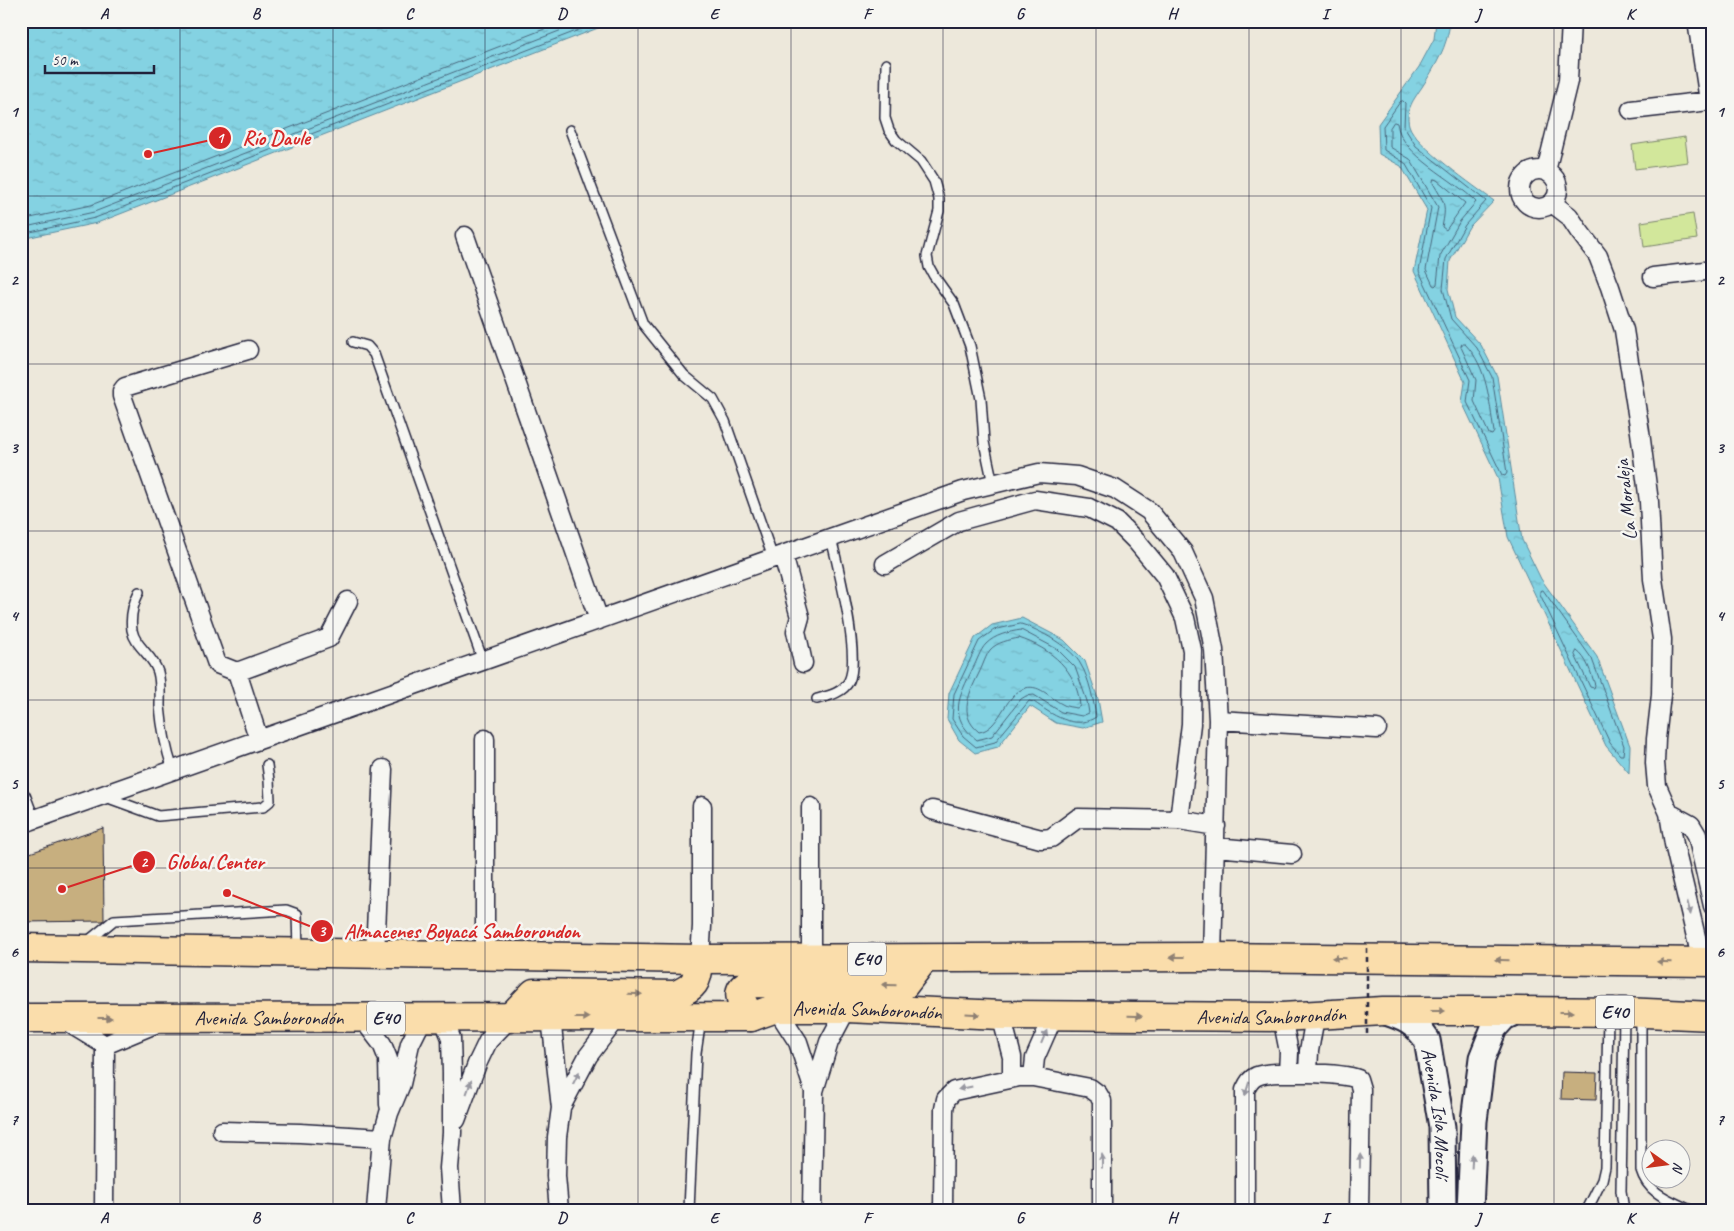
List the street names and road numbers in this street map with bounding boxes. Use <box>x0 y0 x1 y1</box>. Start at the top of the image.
street label: La Moraleja <box>1609 456 1643 542</box>
road number: E40 <box>848 942 886 976</box>
street label: Avenida Samborondón <box>793 995 943 1025</box>
road number: E40 <box>1596 996 1634 1028</box>
road number: E40 <box>367 1001 405 1034</box>
street label: Avenida Samborondón <box>1197 1001 1347 1030</box>
street label: Avenida Samborondón <box>194 1005 345 1030</box>
street label: Avenida Isla Mocolí <box>1416 1046 1455 1183</box>

